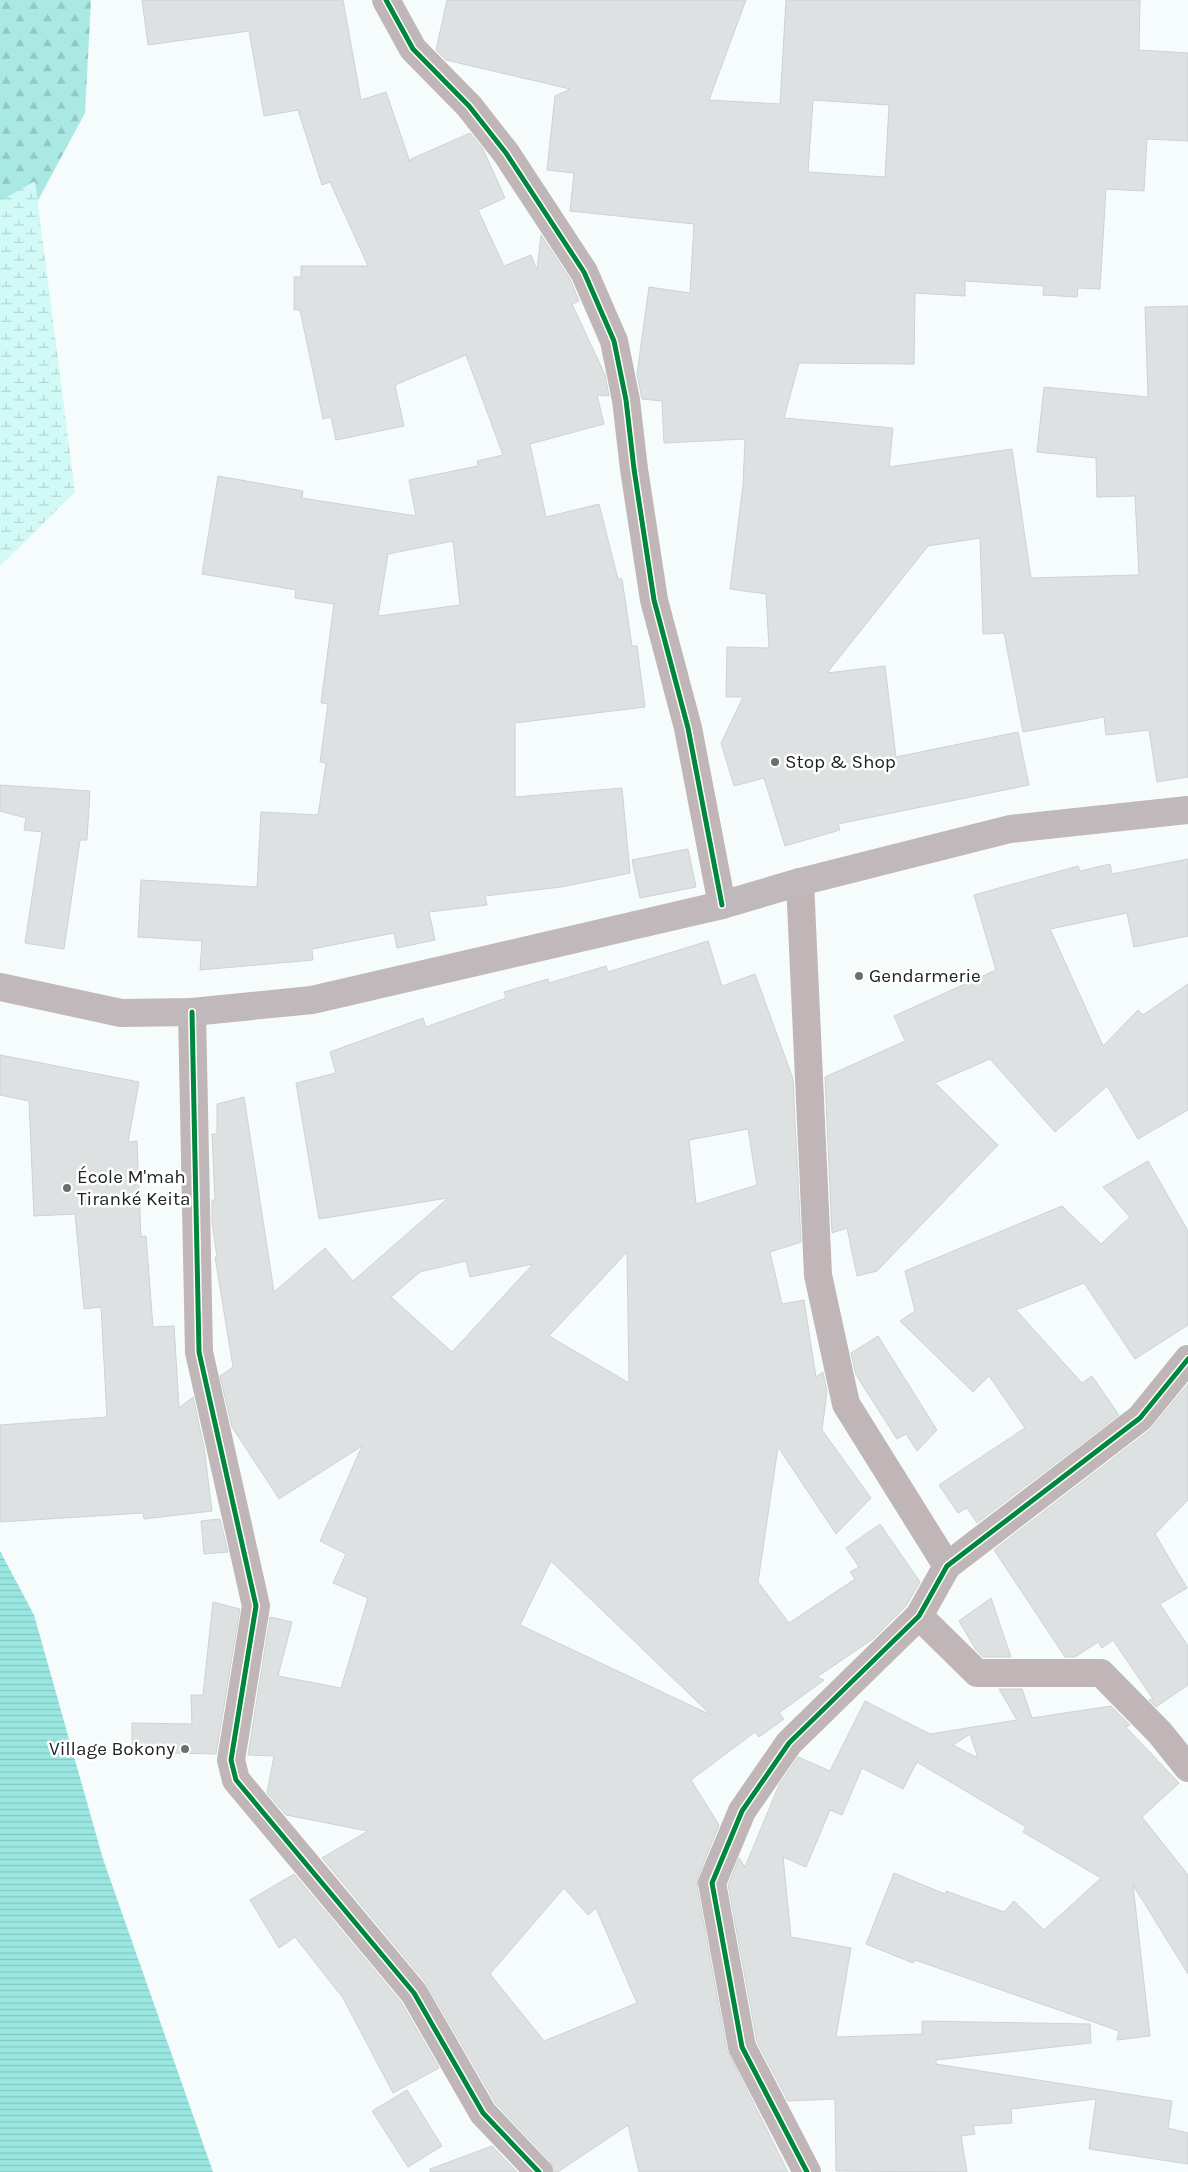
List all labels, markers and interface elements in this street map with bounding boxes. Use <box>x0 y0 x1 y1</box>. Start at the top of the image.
place label: Stop & Shop <box>785 751 896 773</box>
marker: Stop & Shop <box>769 756 781 768</box>
place label: Gendarmerie <box>869 965 981 987</box>
marker: Gendarmerie <box>853 970 865 982</box>
place label: École M'mah Tiranké Keita <box>77 1165 191 1210</box>
marker: École M'mah Tiranké Keita <box>61 1182 73 1194</box>
place label: Village Bokony <box>49 1738 175 1760</box>
marker: Village Bokony <box>179 1743 191 1755</box>

